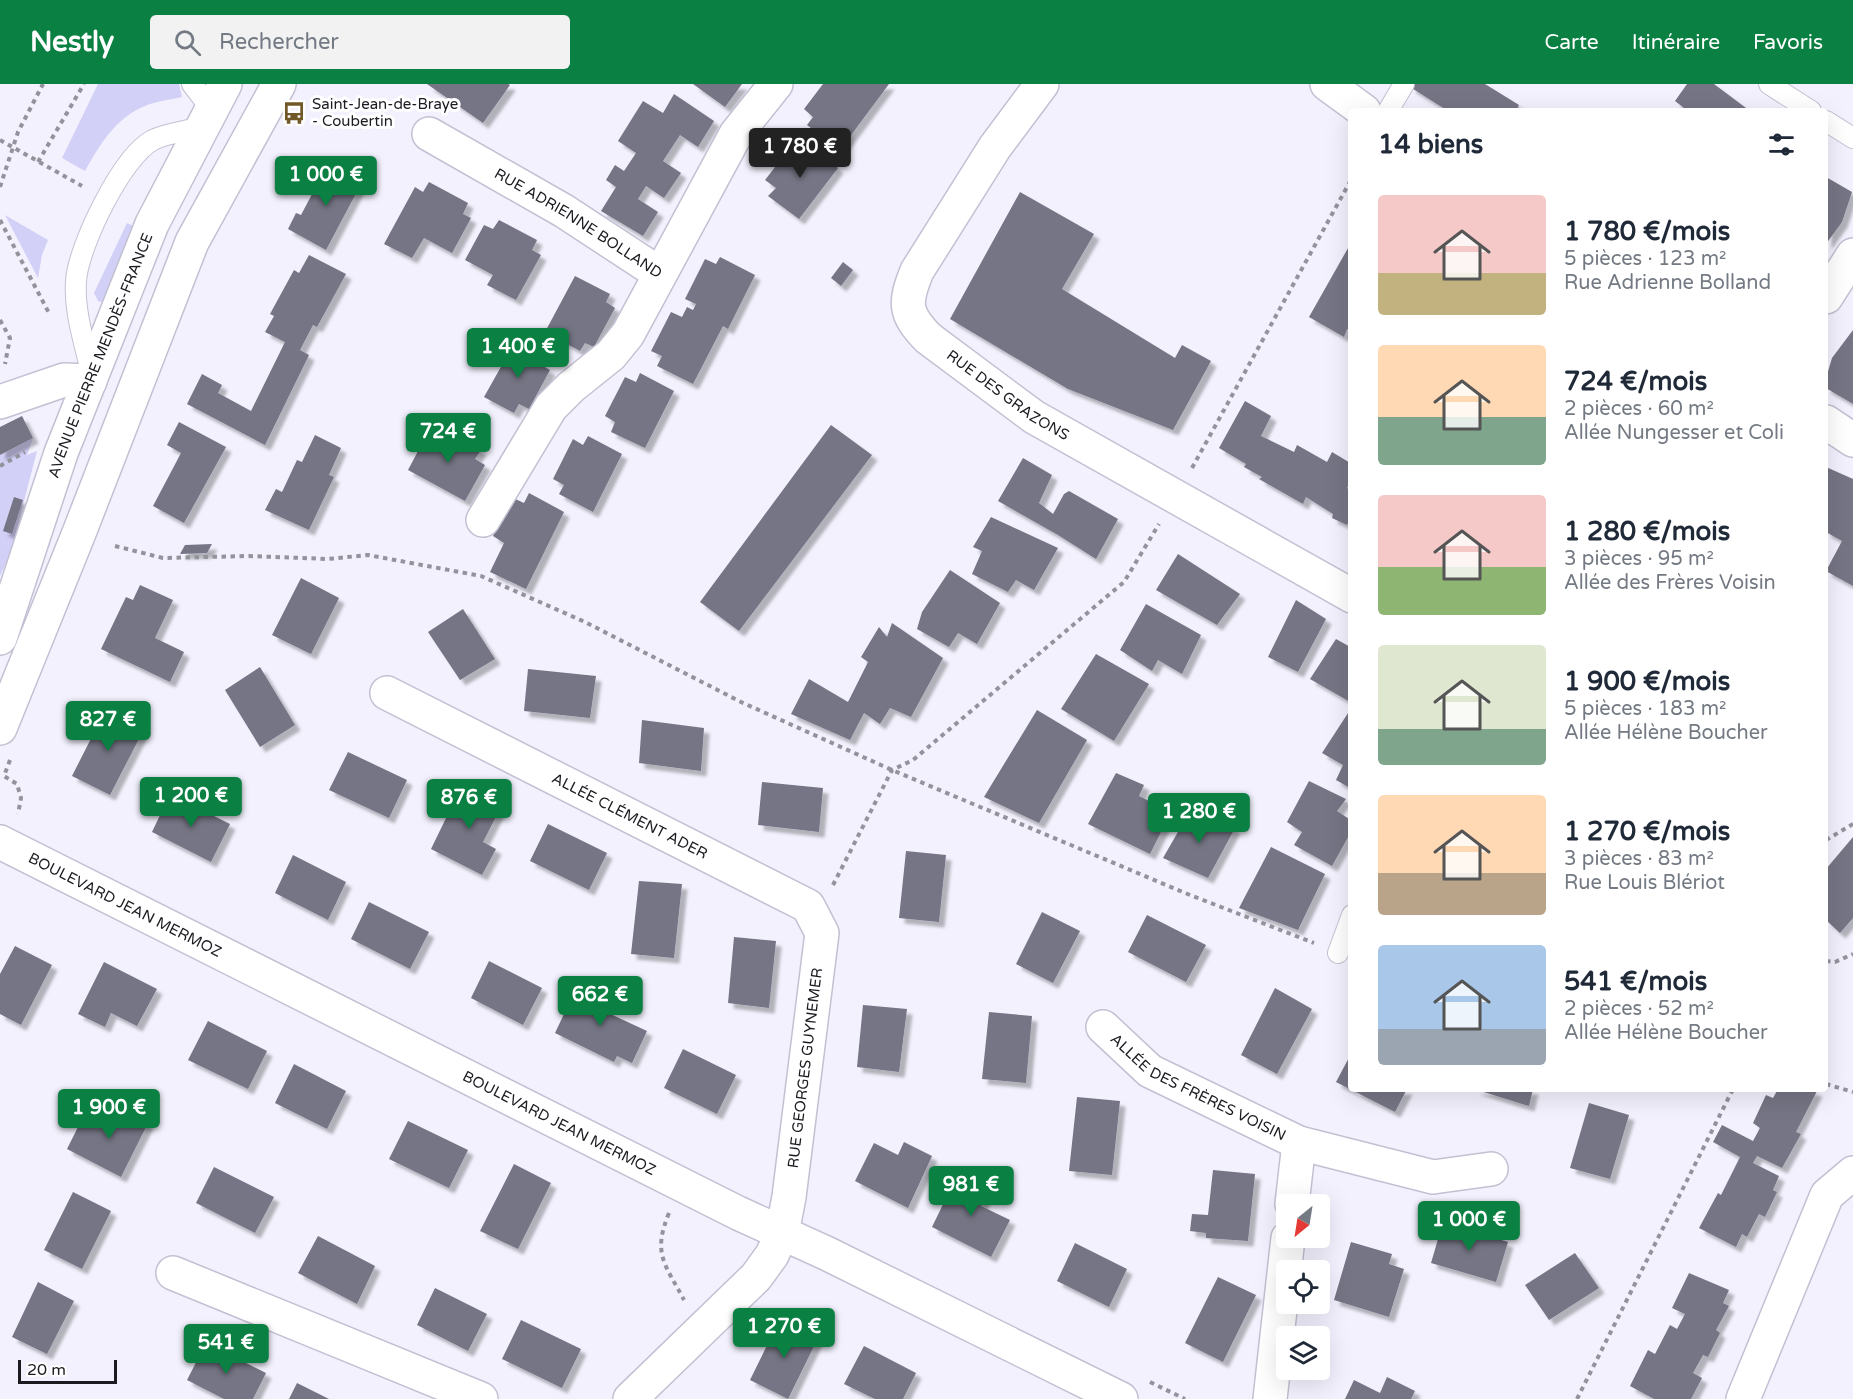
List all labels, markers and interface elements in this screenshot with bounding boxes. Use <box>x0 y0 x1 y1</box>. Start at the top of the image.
search box <box>150 15 570 69</box>
text: Nestly <box>30 25 114 59</box>
icon: search <box>171 26 204 59</box>
text: Rechercher <box>219 29 339 55</box>
text: Carte <box>1545 30 1599 55</box>
text: Itinéraire <box>1632 30 1720 55</box>
text: Favoris <box>1753 30 1823 55</box>
place label: Saint-Jean-de-Braye - Coubertin <box>312 95 458 130</box>
bus stop icon: Saint-Jean-de-Braye - Coubertin <box>281 100 307 126</box>
pin: 1 780 € <box>745 128 855 179</box>
icon: filters <box>1765 128 1798 161</box>
text: 14 biens <box>1378 129 1483 160</box>
text: 1 780 € <box>763 135 837 159</box>
pin: 1 000 € <box>271 156 381 207</box>
text: 1 000 € <box>289 163 363 187</box>
street label: RUE ADRIENNE BOLLAND <box>491 164 666 282</box>
text: 1 780 €/mois <box>1564 216 1730 247</box>
icon: home <box>1426 219 1498 291</box>
street label: AVENUE PIERRE MENDÈS-FRANCE <box>44 230 157 480</box>
text: 5 pièces · 123 m² <box>1564 247 1726 271</box>
text: Rue Adrienne Bolland <box>1564 271 1771 295</box>
pin: 1 400 € <box>463 328 573 379</box>
text: 1 400 € <box>481 335 555 359</box>
street label: RUE DES GRAZONS <box>943 346 1073 444</box>
text: 724 €/mois <box>1564 366 1707 397</box>
icon: home <box>1426 369 1498 441</box>
text: 2 pièces · 60 m² <box>1564 397 1714 421</box>
pin: 724 € <box>406 413 490 464</box>
text: 724 € <box>420 420 476 444</box>
text: Allée Nungesser et Coli <box>1564 421 1784 445</box>
text: 1 280 €/mois <box>1564 516 1730 547</box>
icon: home <box>1426 519 1498 591</box>
text: 3 pièces · 95 m² <box>1564 547 1714 571</box>
text: Allée des Frères Voisin <box>1564 571 1776 595</box>
text: 1 900 €/mois <box>1564 666 1730 697</box>
icon: home <box>1426 669 1498 741</box>
text: 5 pièces · 183 m² <box>1564 697 1726 721</box>
pin: 827 € <box>66 701 150 752</box>
text: 827 € <box>80 708 136 732</box>
text: Allée Hélène Boucher <box>1564 721 1768 745</box>
street label: ALLÉE CLÉMENT ADER <box>549 769 711 863</box>
pin: 1 200 € <box>136 777 246 828</box>
pin: 876 € <box>427 779 511 830</box>
text: 1 200 € <box>154 784 228 808</box>
text: 876 € <box>441 786 497 810</box>
pin: 1 280 € <box>1144 793 1254 844</box>
text: 1 280 € <box>1162 800 1236 824</box>
text: 1 270 €/mois <box>1564 816 1730 847</box>
icon: home <box>1426 819 1498 891</box>
text: 3 pièces · 83 m² <box>1564 847 1714 871</box>
street label: BOULEVARD JEAN MERMOZ <box>26 849 225 961</box>
text: Rue Louis Blériot <box>1564 871 1725 895</box>
text: 541 €/mois <box>1564 966 1707 997</box>
street label: RUE GEORGES GUYNEMER <box>784 967 826 1169</box>
icon: home <box>1426 969 1498 1041</box>
pin: 662 € <box>558 976 642 1027</box>
text: 662 € <box>572 983 628 1007</box>
text: 2 pièces · 52 m² <box>1564 997 1714 1021</box>
text: Allée Hélène Boucher <box>1564 1021 1768 1045</box>
street label: ALLÉE DES FRÈRES VOISIN <box>1107 1030 1289 1144</box>
street label: BOULEVARD JEAN MERMOZ <box>460 1067 659 1179</box>
pin: 1 900 € <box>54 1089 164 1140</box>
text: 1 900 € <box>72 1096 146 1120</box>
pin: 981 € <box>929 1166 1013 1217</box>
text: 981 € <box>943 1173 999 1197</box>
north arrow <box>1276 1194 1330 1248</box>
map controls <box>1276 1194 1330 1380</box>
pin: 1 000 € <box>1414 1201 1524 1252</box>
text: 1 000 € <box>1432 1208 1506 1232</box>
button: locate <box>1276 1260 1330 1314</box>
pin: 1 270 € <box>729 1308 839 1359</box>
text: 1 270 € <box>747 1315 821 1339</box>
pin: 541 € <box>184 1324 268 1375</box>
button: layers <box>1276 1326 1330 1380</box>
text: 541 € <box>198 1331 254 1355</box>
scale bar <box>18 1357 117 1384</box>
text: 20 m <box>27 1360 66 1380</box>

